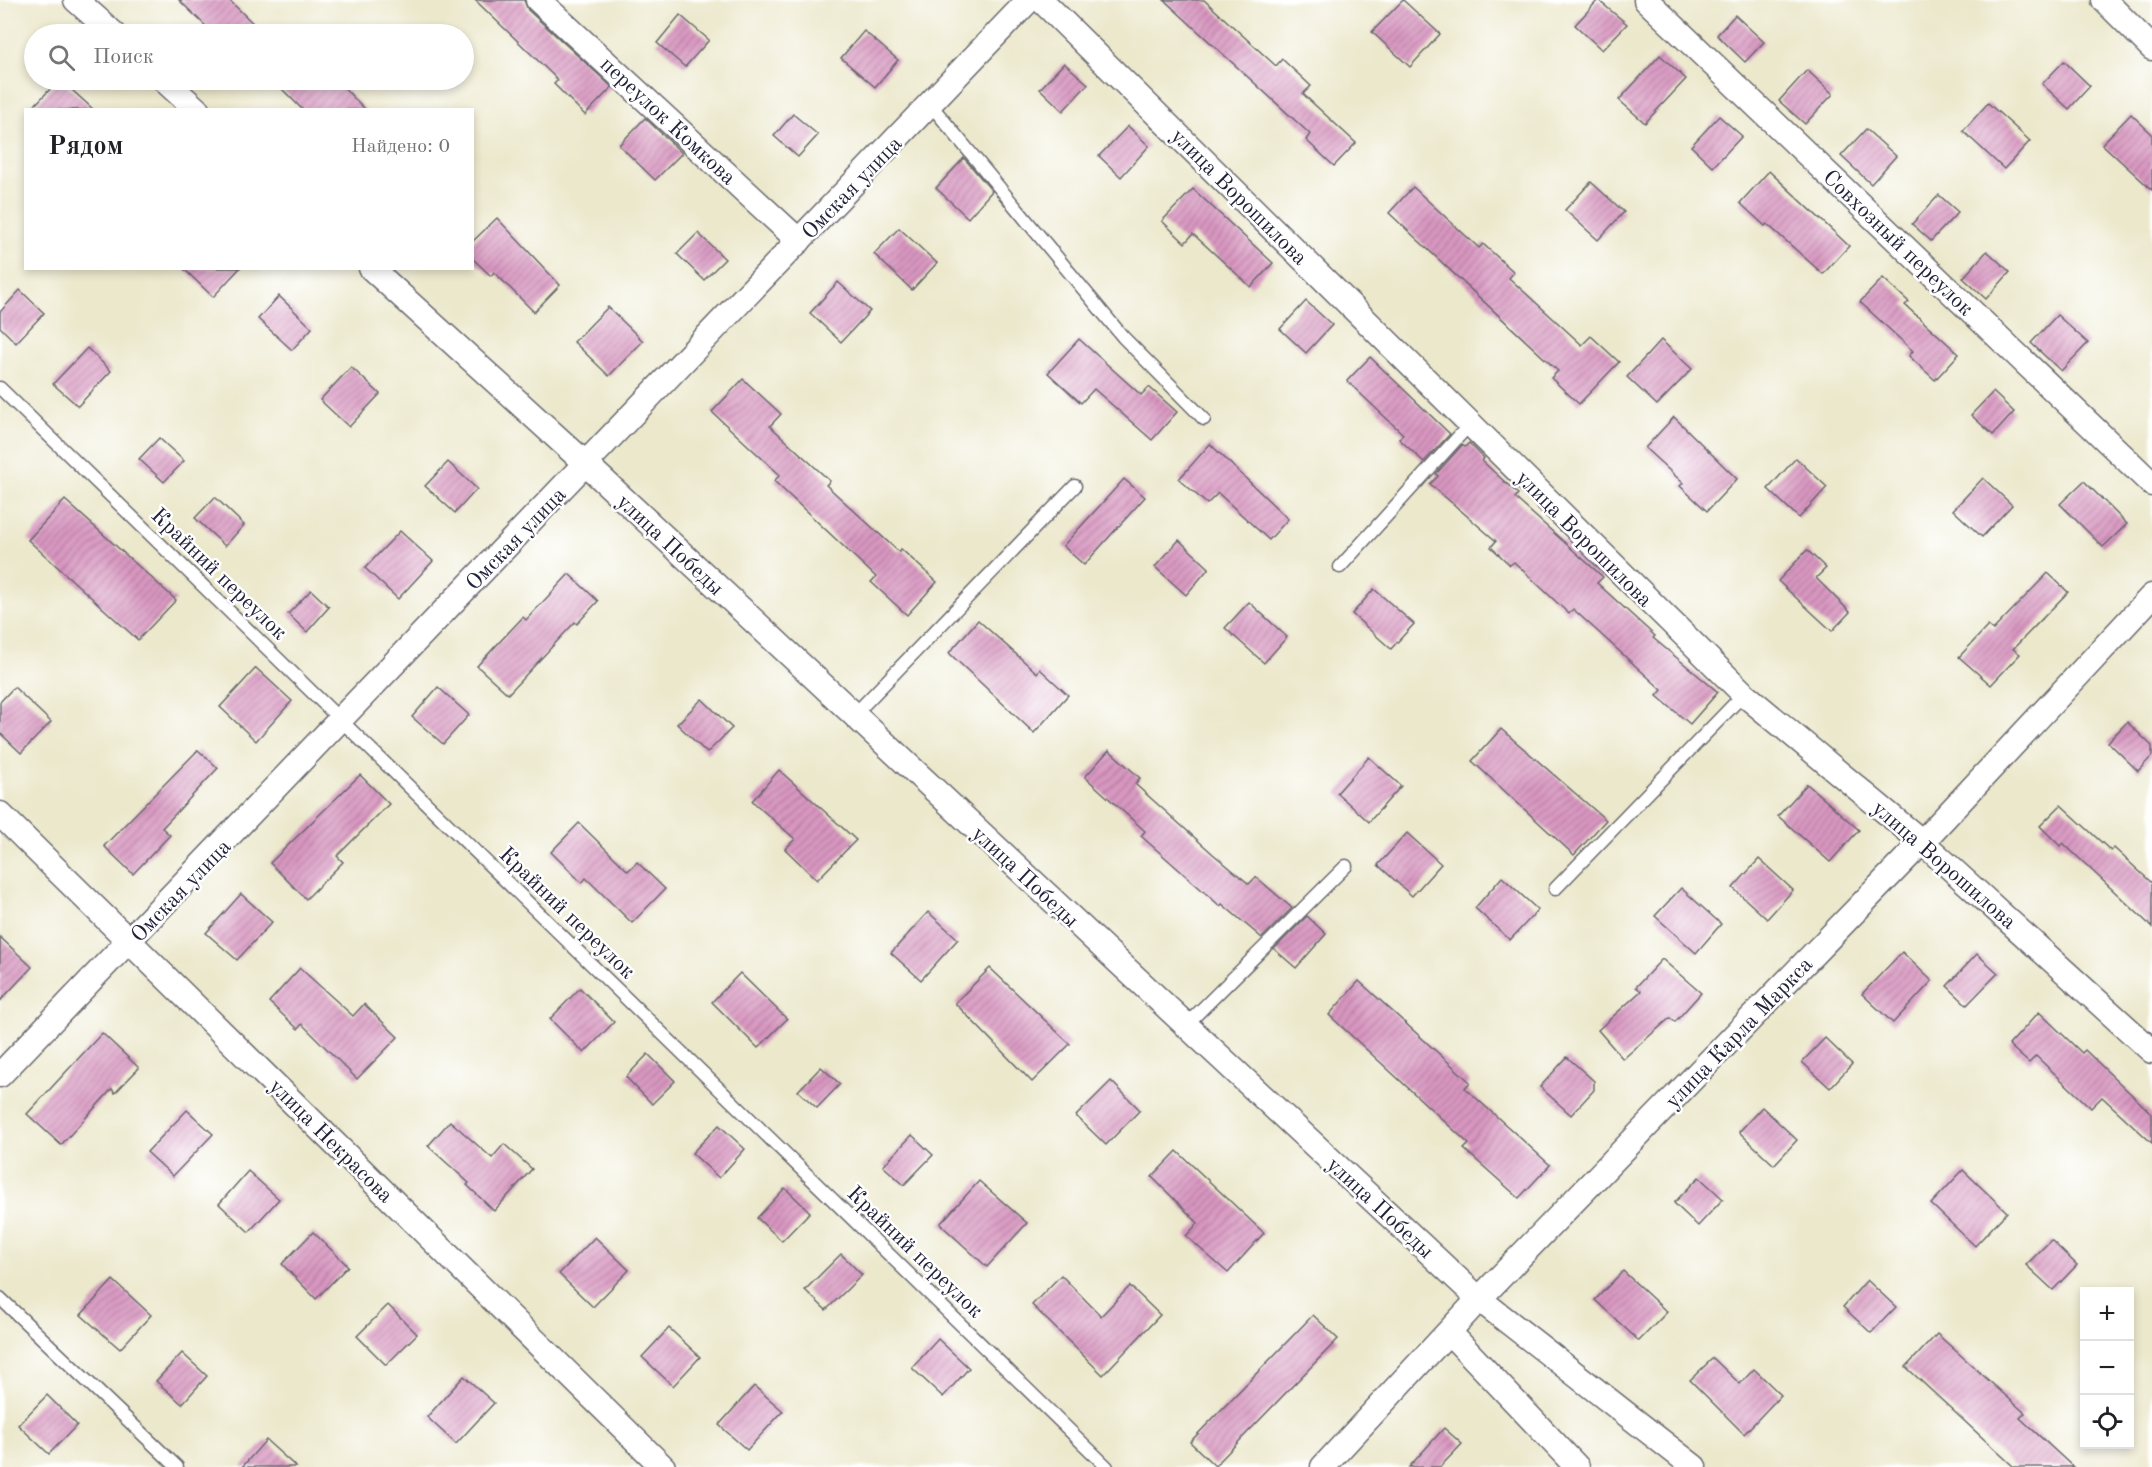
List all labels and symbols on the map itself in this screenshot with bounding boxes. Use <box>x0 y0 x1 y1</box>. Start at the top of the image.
street label: переулок Комкова <box>596 53 740 190</box>
street label: улица Ворошилова <box>1166 125 1311 270</box>
street label: Омская улица <box>798 133 907 244</box>
street label: Совхозный переулок <box>1818 166 1977 321</box>
street label: улица Ворошилова <box>1511 467 1656 612</box>
street label: Омская улица <box>462 484 571 595</box>
street label: улица Победы <box>612 491 727 600</box>
street label: Крайний переулок <box>147 504 291 645</box>
street label: улица Ворошилова <box>1867 797 2020 934</box>
street label: улица Победы <box>967 823 1082 932</box>
street label: Омская улица <box>127 836 236 947</box>
street label: Крайний переулок <box>495 843 639 984</box>
street label: улица Карла Маркса <box>1662 953 1817 1113</box>
street label: улица Некрасова <box>264 1075 397 1208</box>
street label: улица Победы <box>1322 1154 1437 1263</box>
street label: Крайний переулок <box>843 1182 987 1323</box>

